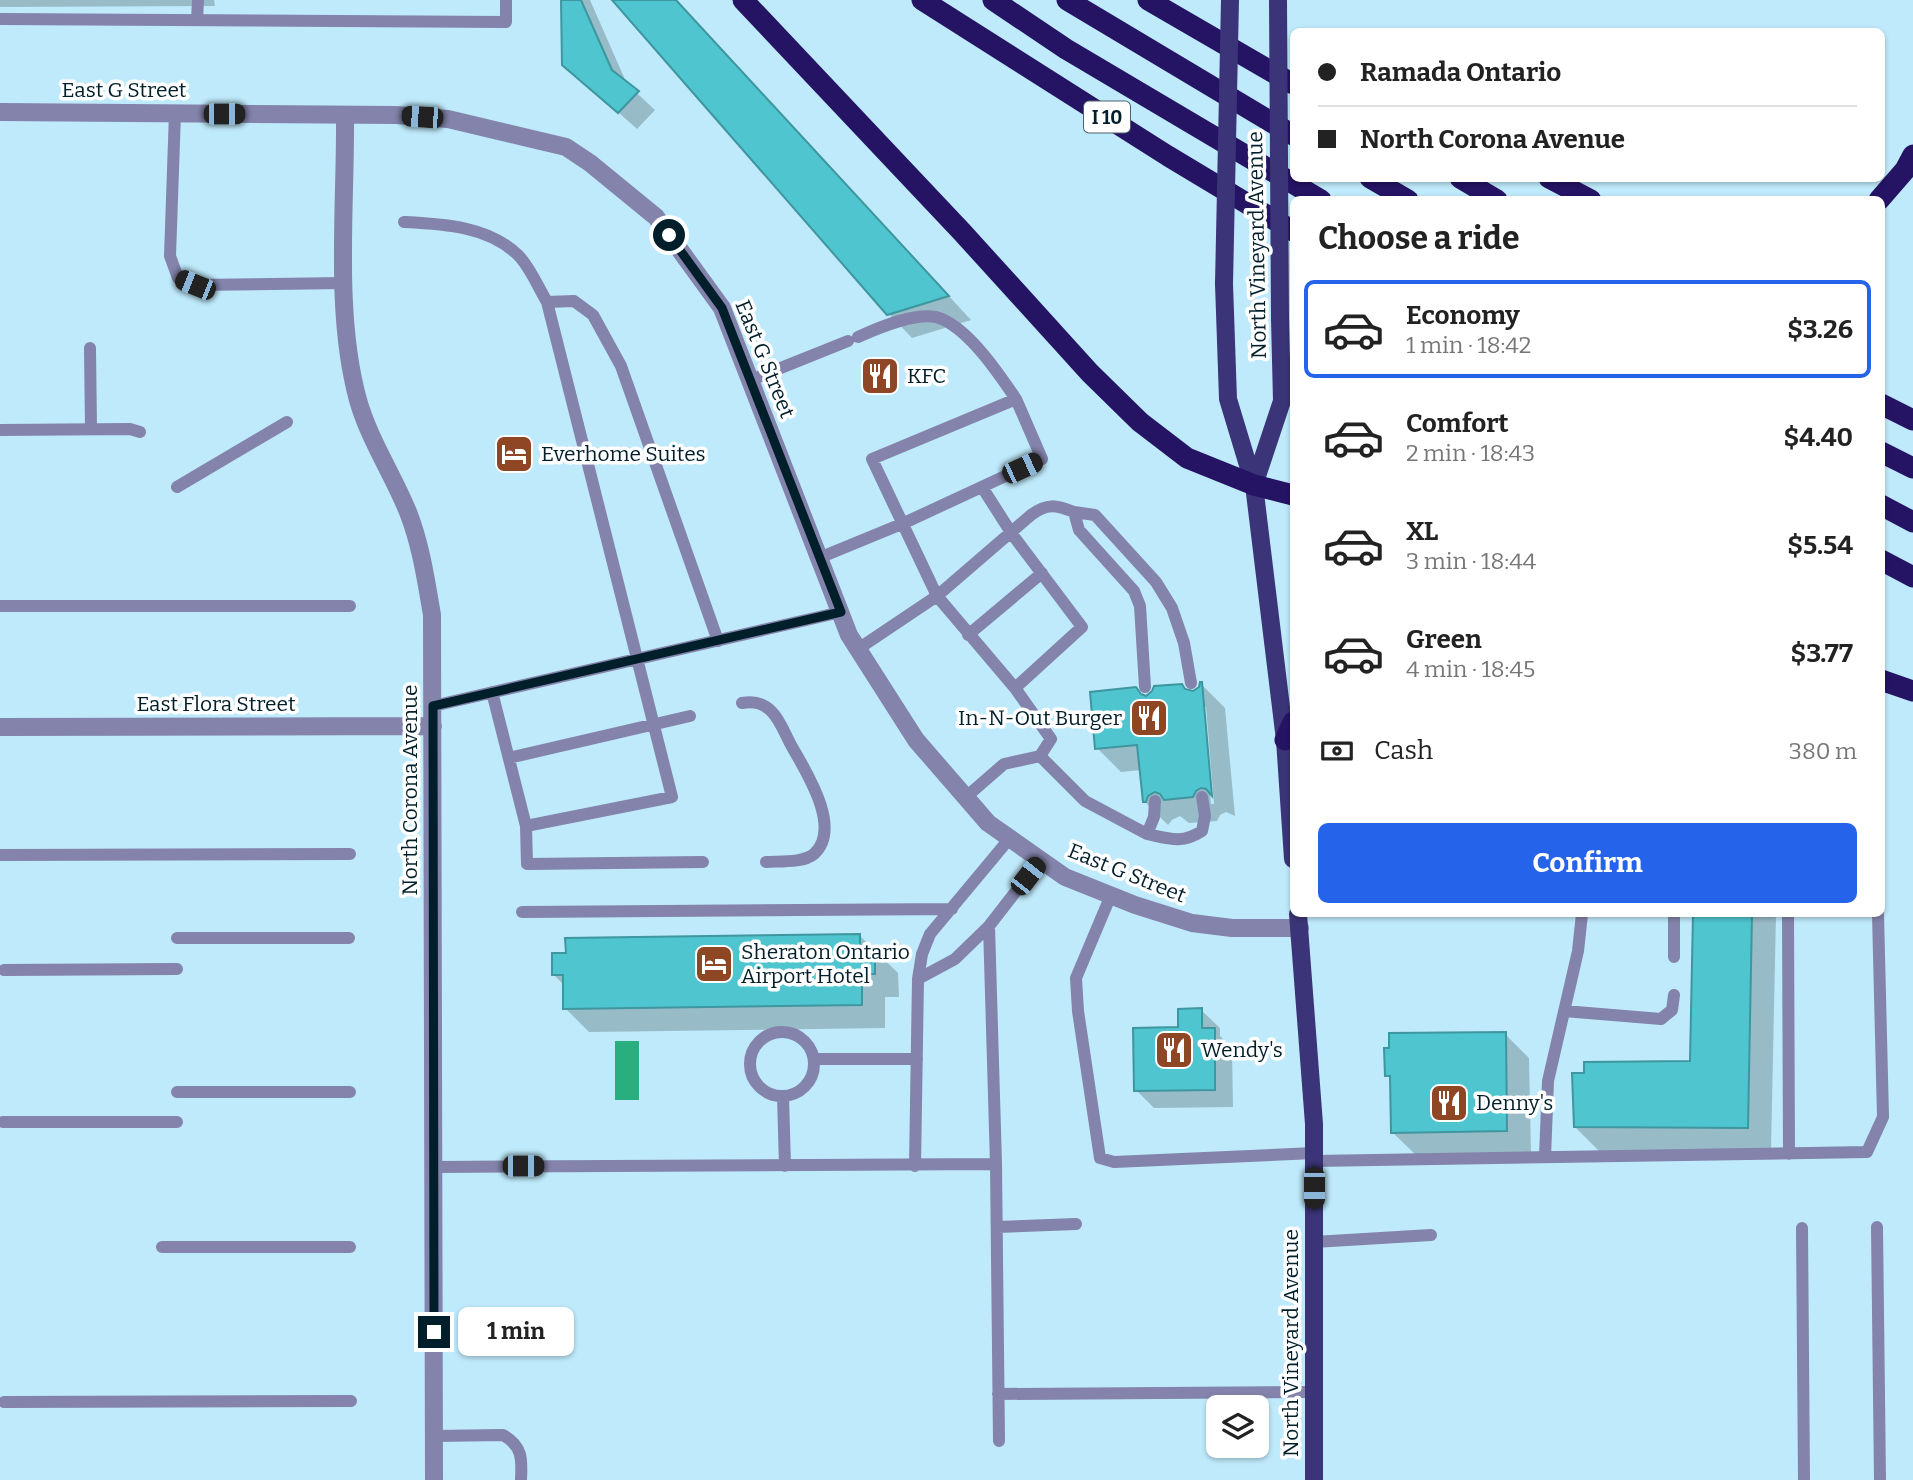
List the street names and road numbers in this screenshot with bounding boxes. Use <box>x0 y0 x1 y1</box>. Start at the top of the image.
street label: East G Street <box>62 77 187 103</box>
road number: I 10 <box>1084 102 1130 132</box>
street label: North Vineyard Avenue <box>1242 131 1272 359</box>
street label: East G Street <box>730 296 801 422</box>
street label: North Corona Avenue <box>397 684 423 896</box>
street label: East Flora Street <box>136 691 296 717</box>
street label: East G Street <box>1064 838 1190 909</box>
street label: North Vineyard Avenue <box>1278 1229 1304 1457</box>

